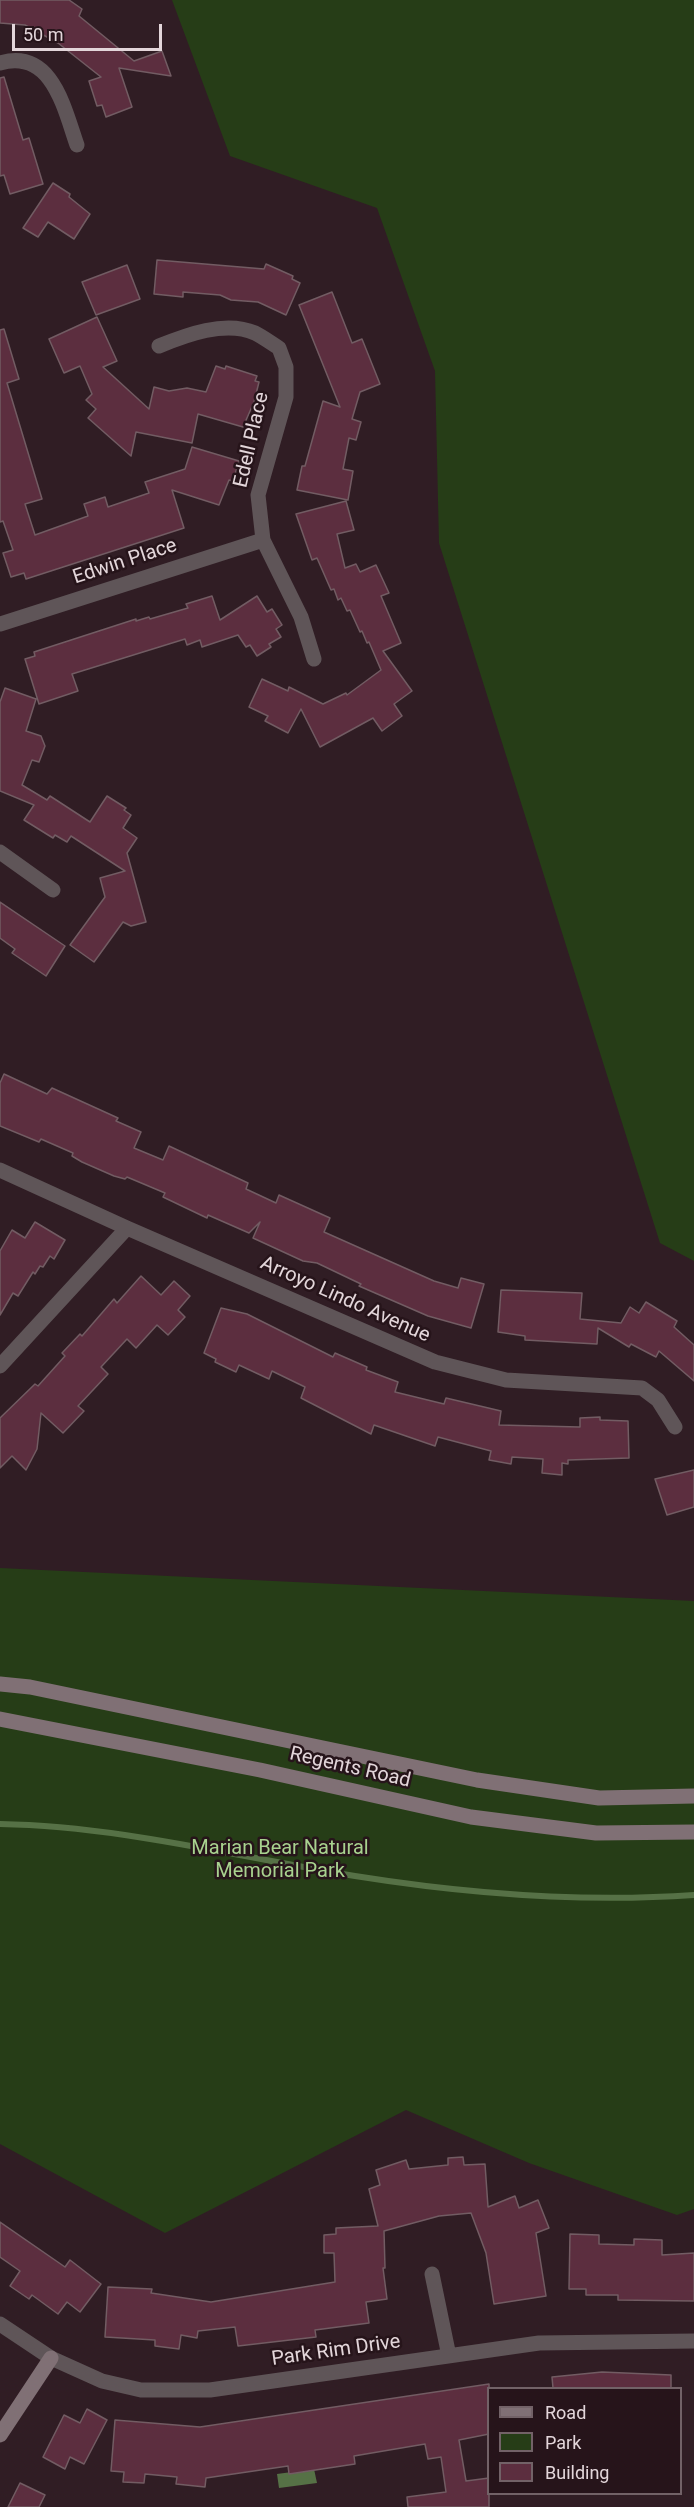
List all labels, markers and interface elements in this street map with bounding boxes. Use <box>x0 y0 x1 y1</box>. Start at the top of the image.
scale bar <box>15 12 165 50</box>
text: 50 m <box>23 24 63 45</box>
street label: Edell Place <box>229 390 275 490</box>
street label: Edwin Place <box>70 534 180 590</box>
street label: Arroyo Lindo Avenue <box>256 1252 434 1348</box>
street label: Regents Road <box>287 1742 413 1794</box>
park label: Marian Bear Natural Memorial Park <box>191 1837 369 1884</box>
street label: Park Rim Drive <box>270 2330 402 2372</box>
legend <box>487 2387 682 2495</box>
text: Road <box>545 2402 586 2423</box>
text: Park <box>545 2432 581 2453</box>
text: Building <box>545 2462 609 2483</box>

